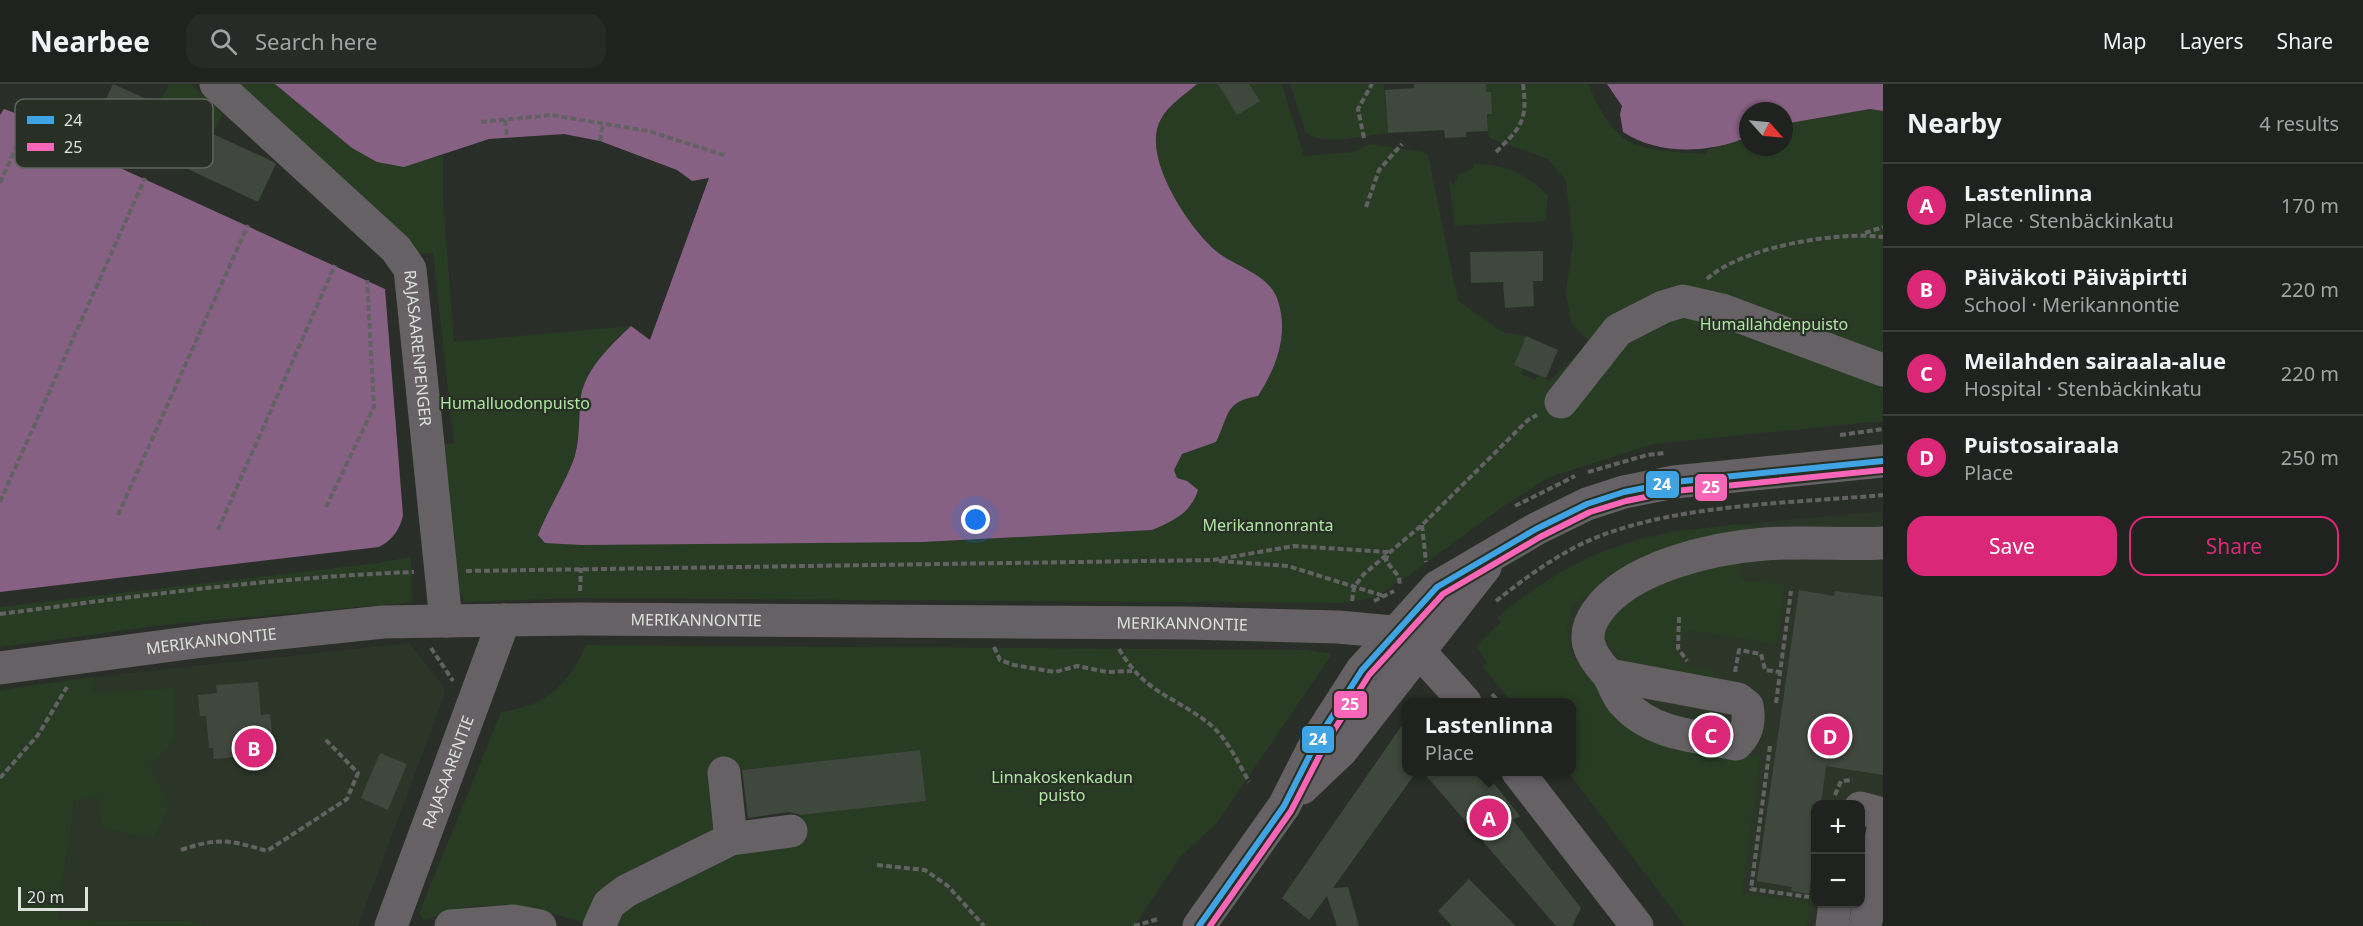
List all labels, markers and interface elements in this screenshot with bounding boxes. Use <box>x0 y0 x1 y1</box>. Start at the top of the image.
search box <box>186 14 606 68</box>
text: Nearbee <box>30 22 150 60</box>
icon: search <box>207 25 240 58</box>
text: Search here <box>255 26 377 56</box>
text: Map <box>2103 27 2147 55</box>
text: Layers <box>2180 27 2244 55</box>
text: Share <box>2277 27 2333 55</box>
legend <box>15 99 213 168</box>
north arrow <box>1739 102 1793 156</box>
text: Nearby <box>1907 105 2002 141</box>
text: 24 <box>64 109 82 131</box>
text: 4 results <box>2259 110 2339 137</box>
text: 25 <box>64 136 82 158</box>
text: Lastenlinna <box>1964 177 2092 207</box>
text: A <box>1920 192 1933 219</box>
text: 170 m <box>2281 192 2339 219</box>
text: Place · Stenbäckinkatu <box>1964 207 2174 234</box>
text: Päiväkoti Päiväpirtti <box>1964 261 2188 291</box>
street label: RAJASAARENPENGER <box>399 269 437 427</box>
text: B <box>1920 276 1933 303</box>
text: 220 m <box>2281 276 2339 303</box>
text: School · Merikannontie <box>1964 291 2180 318</box>
park label: Humallahdenpuisto <box>1700 313 1848 335</box>
text: Meilahden sairaala-alue <box>1964 345 2226 375</box>
text: C <box>1920 360 1933 387</box>
text: 220 m <box>2281 360 2339 387</box>
text: Hospital · Stenbäckinkatu <box>1964 375 2202 402</box>
park label: Humalluodonpuisto <box>440 392 590 414</box>
text: Puistosairaala <box>1964 429 2119 459</box>
text: D <box>1919 444 1934 471</box>
text: 250 m <box>2281 444 2339 471</box>
text: Place <box>1964 459 2013 486</box>
line badge: 24 <box>1645 470 1680 499</box>
text: 24 <box>1653 473 1671 495</box>
line badge: 25 <box>1694 473 1728 502</box>
text: 25 <box>1702 476 1720 498</box>
your location <box>961 505 990 534</box>
park label: Merikannonranta <box>1202 514 1334 536</box>
button: Save <box>1907 516 2117 576</box>
button: Share <box>2129 516 2339 576</box>
street label: MERIKANNONTIE <box>631 608 762 631</box>
street label: MERIKANNONTIE <box>1116 612 1248 636</box>
street label: MERIKANNONTIE <box>145 622 278 659</box>
line badge: 25 <box>1333 690 1368 719</box>
text: 25 <box>1341 693 1359 715</box>
popup <box>1402 698 1576 776</box>
text: Lastenlinna <box>1425 709 1553 739</box>
street label: RAJASAARENTIE <box>417 712 479 832</box>
pin: C <box>1692 712 1730 758</box>
pin: D <box>1810 714 1850 758</box>
line badge: 24 <box>1301 725 1335 754</box>
pin: B <box>234 726 274 770</box>
text: 24 <box>1309 728 1327 750</box>
text: Place <box>1425 739 1474 766</box>
park label: Linnakoskenkadun puisto <box>991 766 1133 806</box>
pin: A <box>1470 796 1508 840</box>
map controls <box>1811 800 1865 908</box>
button: + <box>1811 800 1865 854</box>
button: − <box>1811 854 1865 908</box>
scale bar <box>18 884 88 912</box>
text: 20 m <box>27 886 64 908</box>

